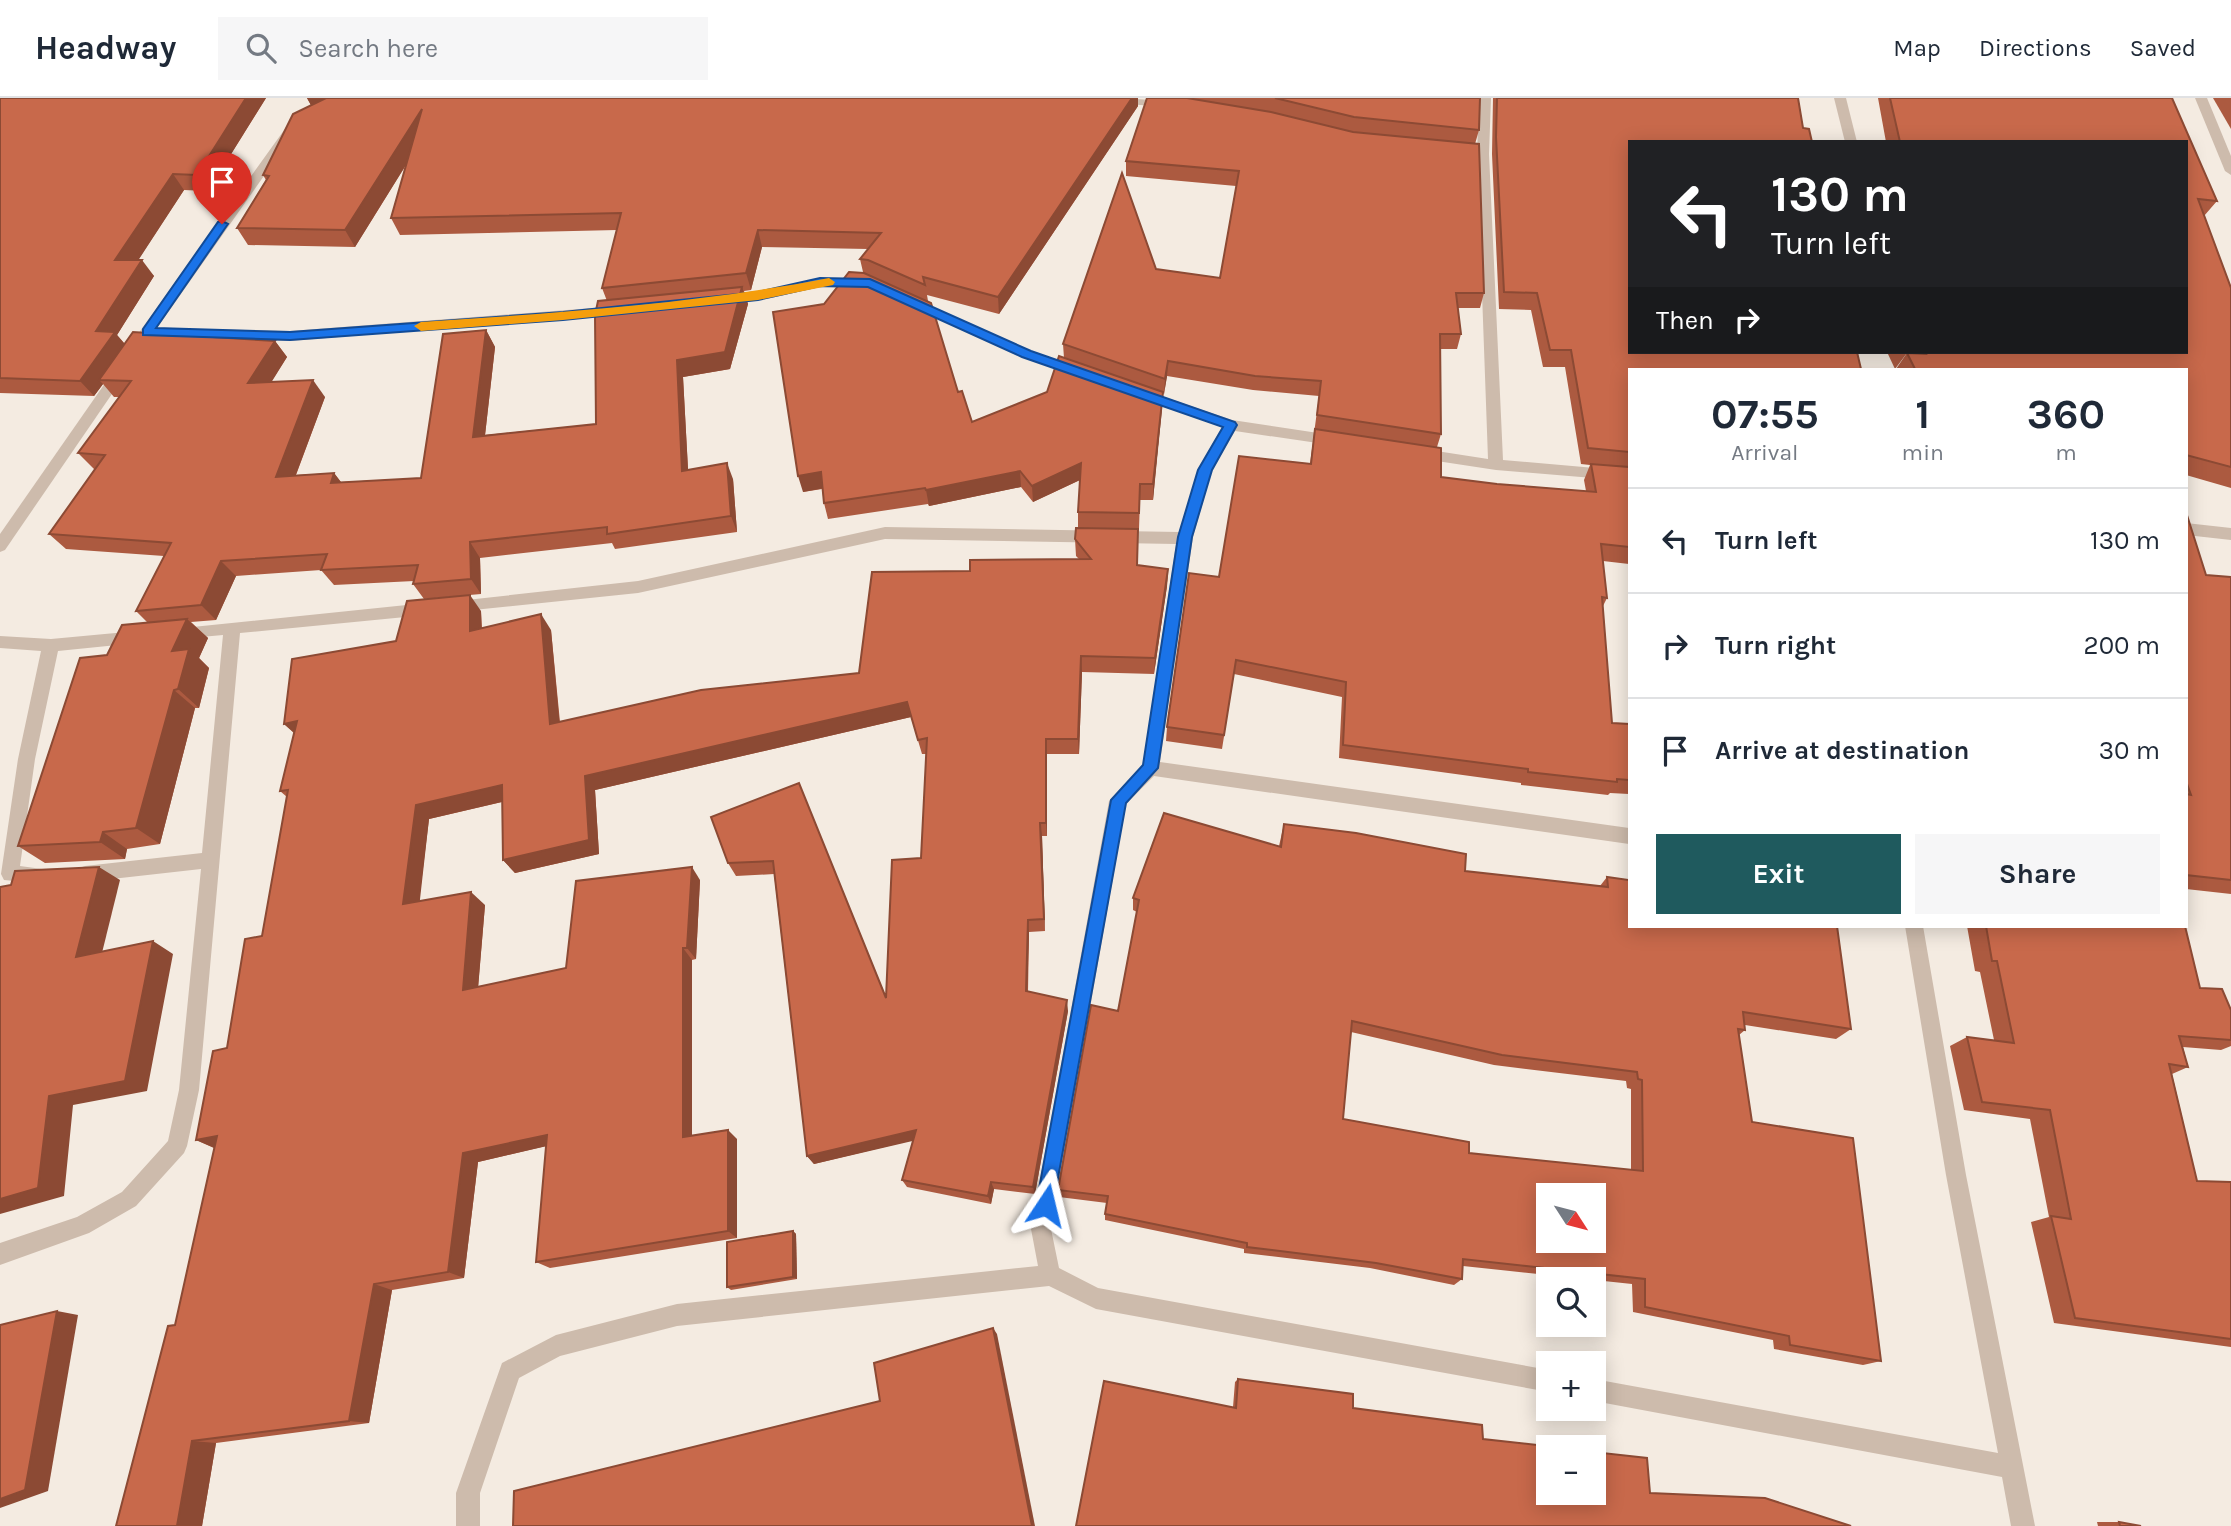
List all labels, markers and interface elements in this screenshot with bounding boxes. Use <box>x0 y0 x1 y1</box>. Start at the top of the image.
search box <box>218 17 708 80</box>
text: Headway <box>35 29 176 67</box>
icon: search <box>242 29 280 67</box>
text: Search here <box>298 33 438 64</box>
text: Map <box>1893 34 1941 62</box>
text: Directions <box>1979 34 2092 62</box>
text: Saved <box>2130 34 2196 62</box>
pin <box>192 152 252 224</box>
icon: arrive <box>203 163 241 201</box>
text: 130 m <box>1771 166 1909 223</box>
icon: left <box>1656 168 1747 259</box>
text: Turn left <box>1771 225 1891 262</box>
icon: right <box>1728 301 1766 339</box>
text: Then <box>1656 305 1714 336</box>
text: 07:55 <box>1711 389 1819 439</box>
text: 1 <box>1915 389 1930 439</box>
text: 360 <box>2027 389 2105 439</box>
text: Arrival <box>1731 439 1798 466</box>
text: min <box>1902 439 1944 466</box>
text: m <box>2055 439 2077 466</box>
icon: left <box>1656 522 1694 560</box>
text: Turn left <box>1715 525 1817 556</box>
text: 130 m <box>2090 525 2160 556</box>
icon: right <box>1656 627 1694 665</box>
text: Turn right <box>1715 630 1836 661</box>
text: 200 m <box>2084 630 2160 661</box>
icon: arrive <box>1656 732 1694 770</box>
text: Arrive at destination <box>1715 735 1969 766</box>
text: 30 m <box>2099 735 2160 766</box>
button: Exit <box>1656 834 1901 914</box>
button: Share <box>1915 834 2160 914</box>
position arrow <box>1009 1168 1083 1242</box>
north arrow <box>1536 1183 1606 1253</box>
map controls <box>1536 1183 1606 1505</box>
button: search <box>1536 1267 1606 1337</box>
button: + <box>1536 1351 1606 1421</box>
button: − <box>1536 1435 1606 1505</box>

